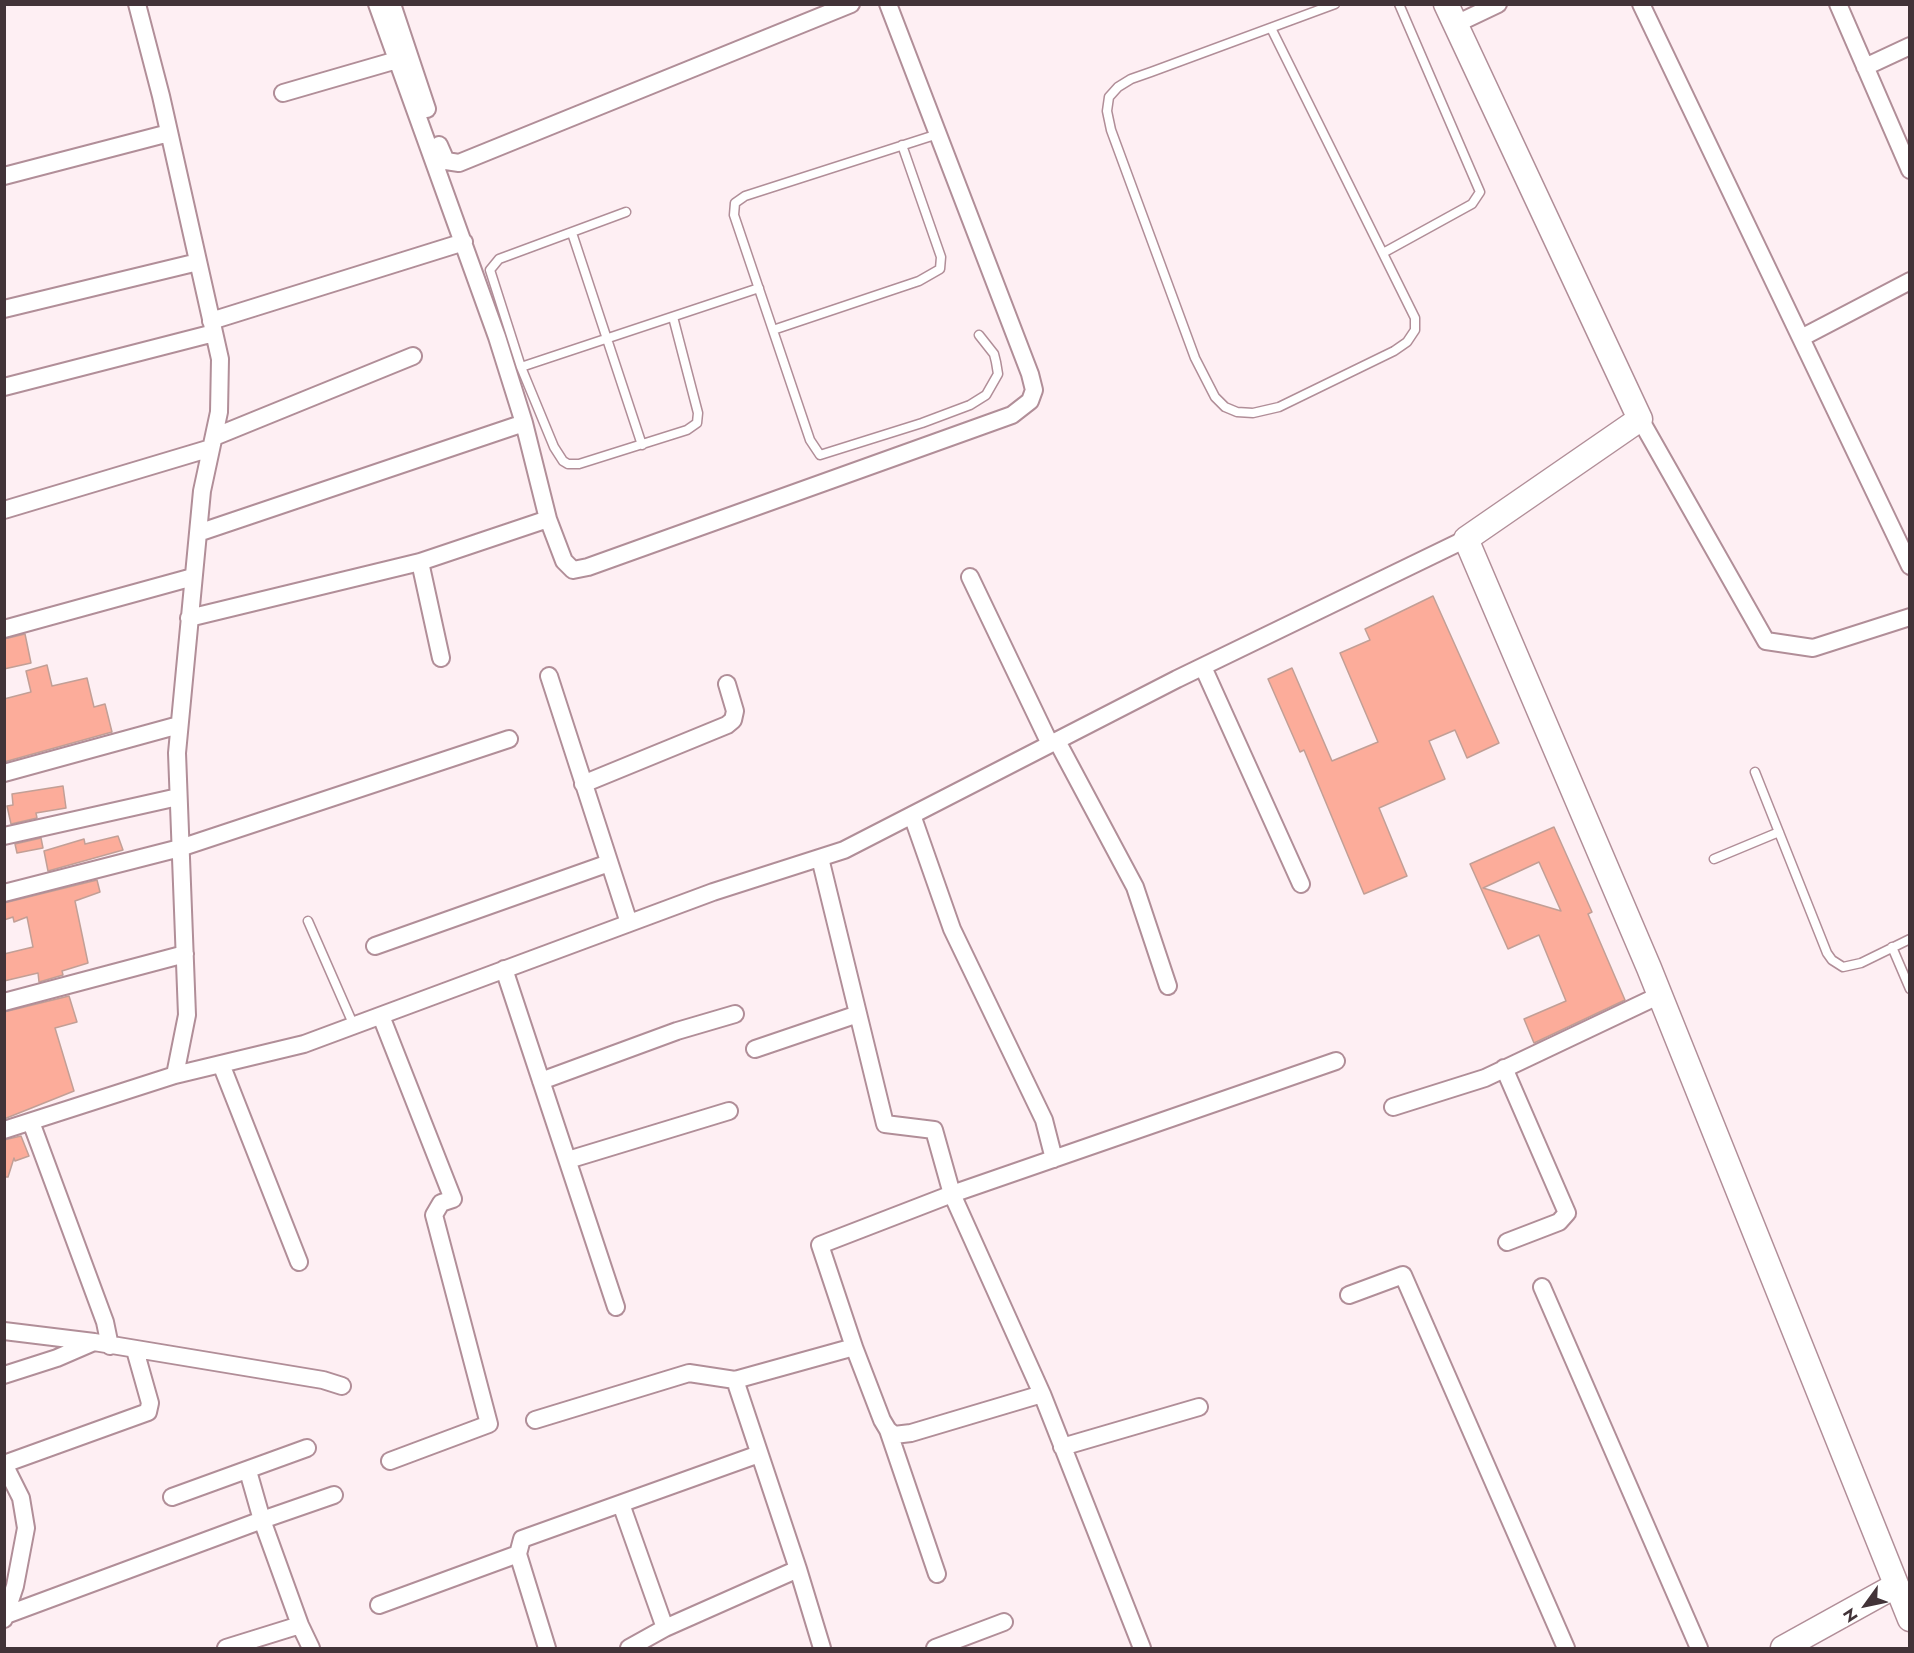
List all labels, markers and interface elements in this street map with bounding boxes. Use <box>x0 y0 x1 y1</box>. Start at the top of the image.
north arrow <box>1836 1575 1896 1635</box>
text: N <box>1837 1603 1864 1627</box>

